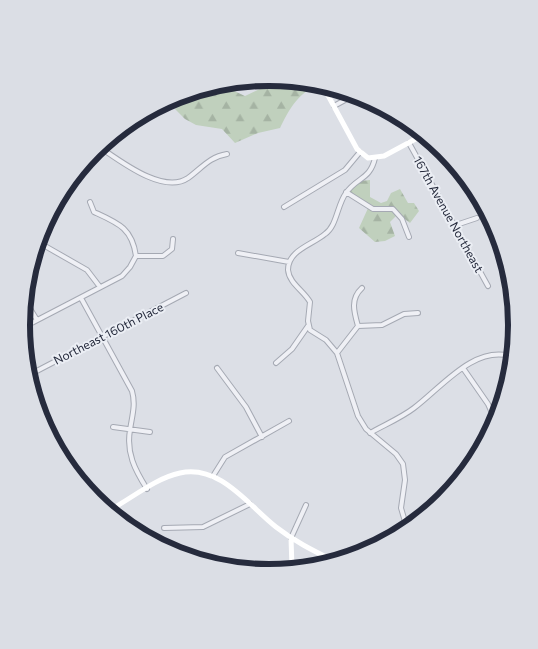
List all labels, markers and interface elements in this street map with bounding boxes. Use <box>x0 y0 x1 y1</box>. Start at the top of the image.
street label: 167th Avenue Northeast <box>411 153 487 275</box>
street label: Northeast 160th Place <box>51 299 165 367</box>

